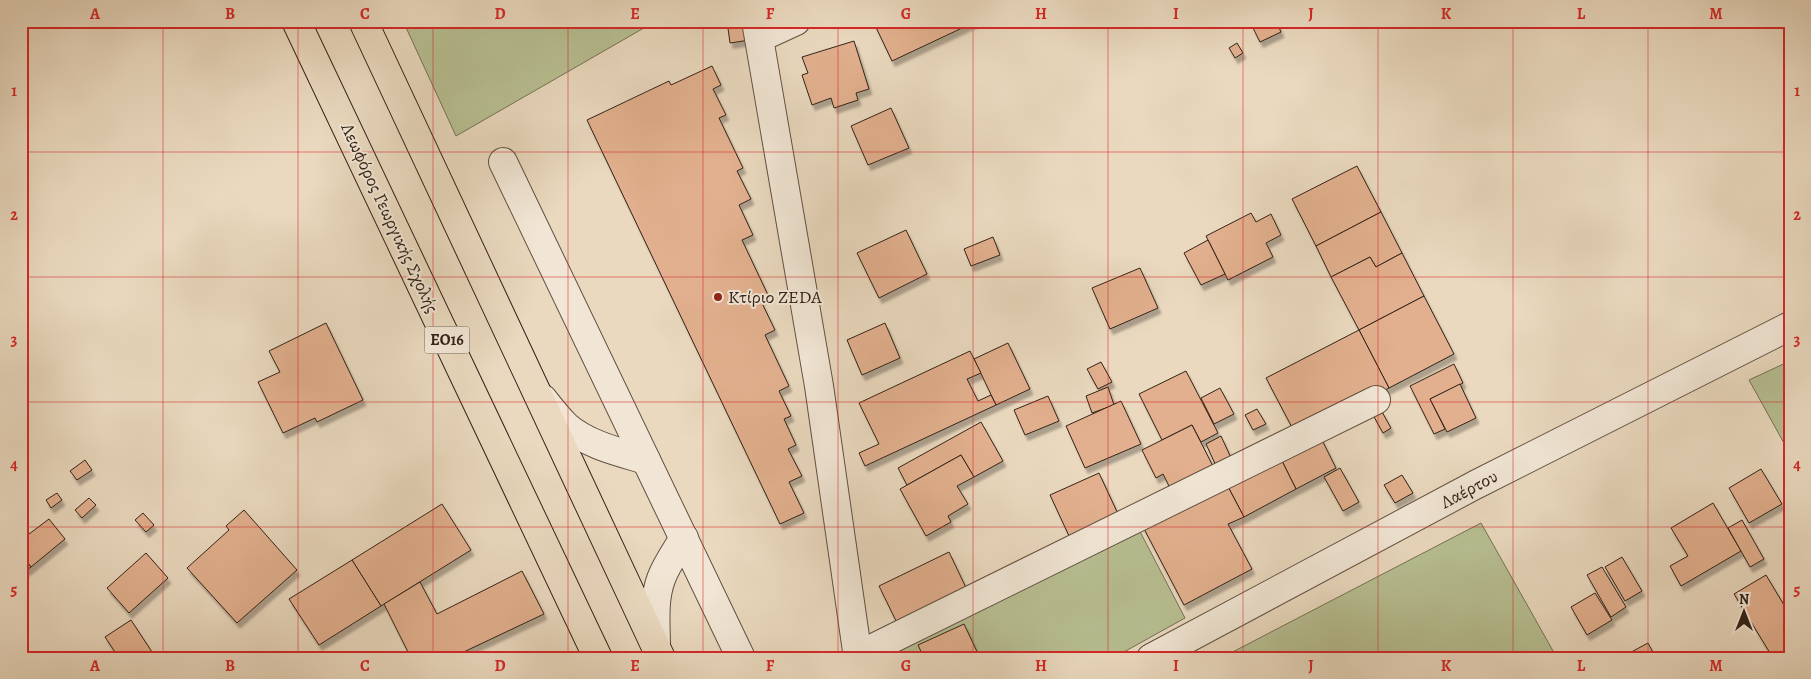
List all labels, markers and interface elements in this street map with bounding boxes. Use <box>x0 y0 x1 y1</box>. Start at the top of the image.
text: A <box>89 3 101 25</box>
text: B <box>225 3 235 25</box>
text: C <box>360 3 370 25</box>
text: D <box>494 3 506 25</box>
text: E <box>630 3 640 25</box>
text: F <box>766 3 775 25</box>
text: G <box>901 3 911 25</box>
text: H <box>1035 3 1047 25</box>
text: I <box>1173 3 1179 25</box>
text: J <box>1308 3 1314 25</box>
text: K <box>1441 3 1452 25</box>
text: L <box>1577 3 1586 25</box>
text: M <box>1709 3 1723 25</box>
text: 1 <box>11 80 17 102</box>
text: 1 <box>1794 80 1800 102</box>
street label: Λεωφόρος Γεωργικής Σχολής <box>335 118 445 317</box>
text: 2 <box>10 204 18 226</box>
text: 2 <box>1793 204 1801 226</box>
place label: Κτίριο ZEDA <box>728 285 822 309</box>
marker: Κτίριο ZEDA <box>712 291 724 303</box>
road number: ΕΟ16 <box>424 326 470 354</box>
text: 3 <box>11 329 18 351</box>
text: 3 <box>1794 329 1801 351</box>
text: 4 <box>10 454 18 476</box>
text: 4 <box>1793 454 1801 476</box>
street label: Λαέρτου <box>1435 464 1502 514</box>
text: 5 <box>11 579 18 601</box>
text: 5 <box>1794 579 1801 601</box>
north arrow <box>1718 586 1768 636</box>
text: N <box>1739 590 1749 609</box>
text: A <box>89 655 101 677</box>
text: B <box>225 655 235 677</box>
text: C <box>360 655 370 677</box>
text: D <box>494 655 506 677</box>
text: E <box>630 655 640 677</box>
text: F <box>766 655 775 677</box>
text: G <box>901 655 911 677</box>
text: H <box>1035 655 1047 677</box>
text: I <box>1173 655 1179 677</box>
text: J <box>1308 655 1314 677</box>
text: K <box>1441 655 1452 677</box>
text: L <box>1577 655 1586 677</box>
text: M <box>1709 655 1723 677</box>

